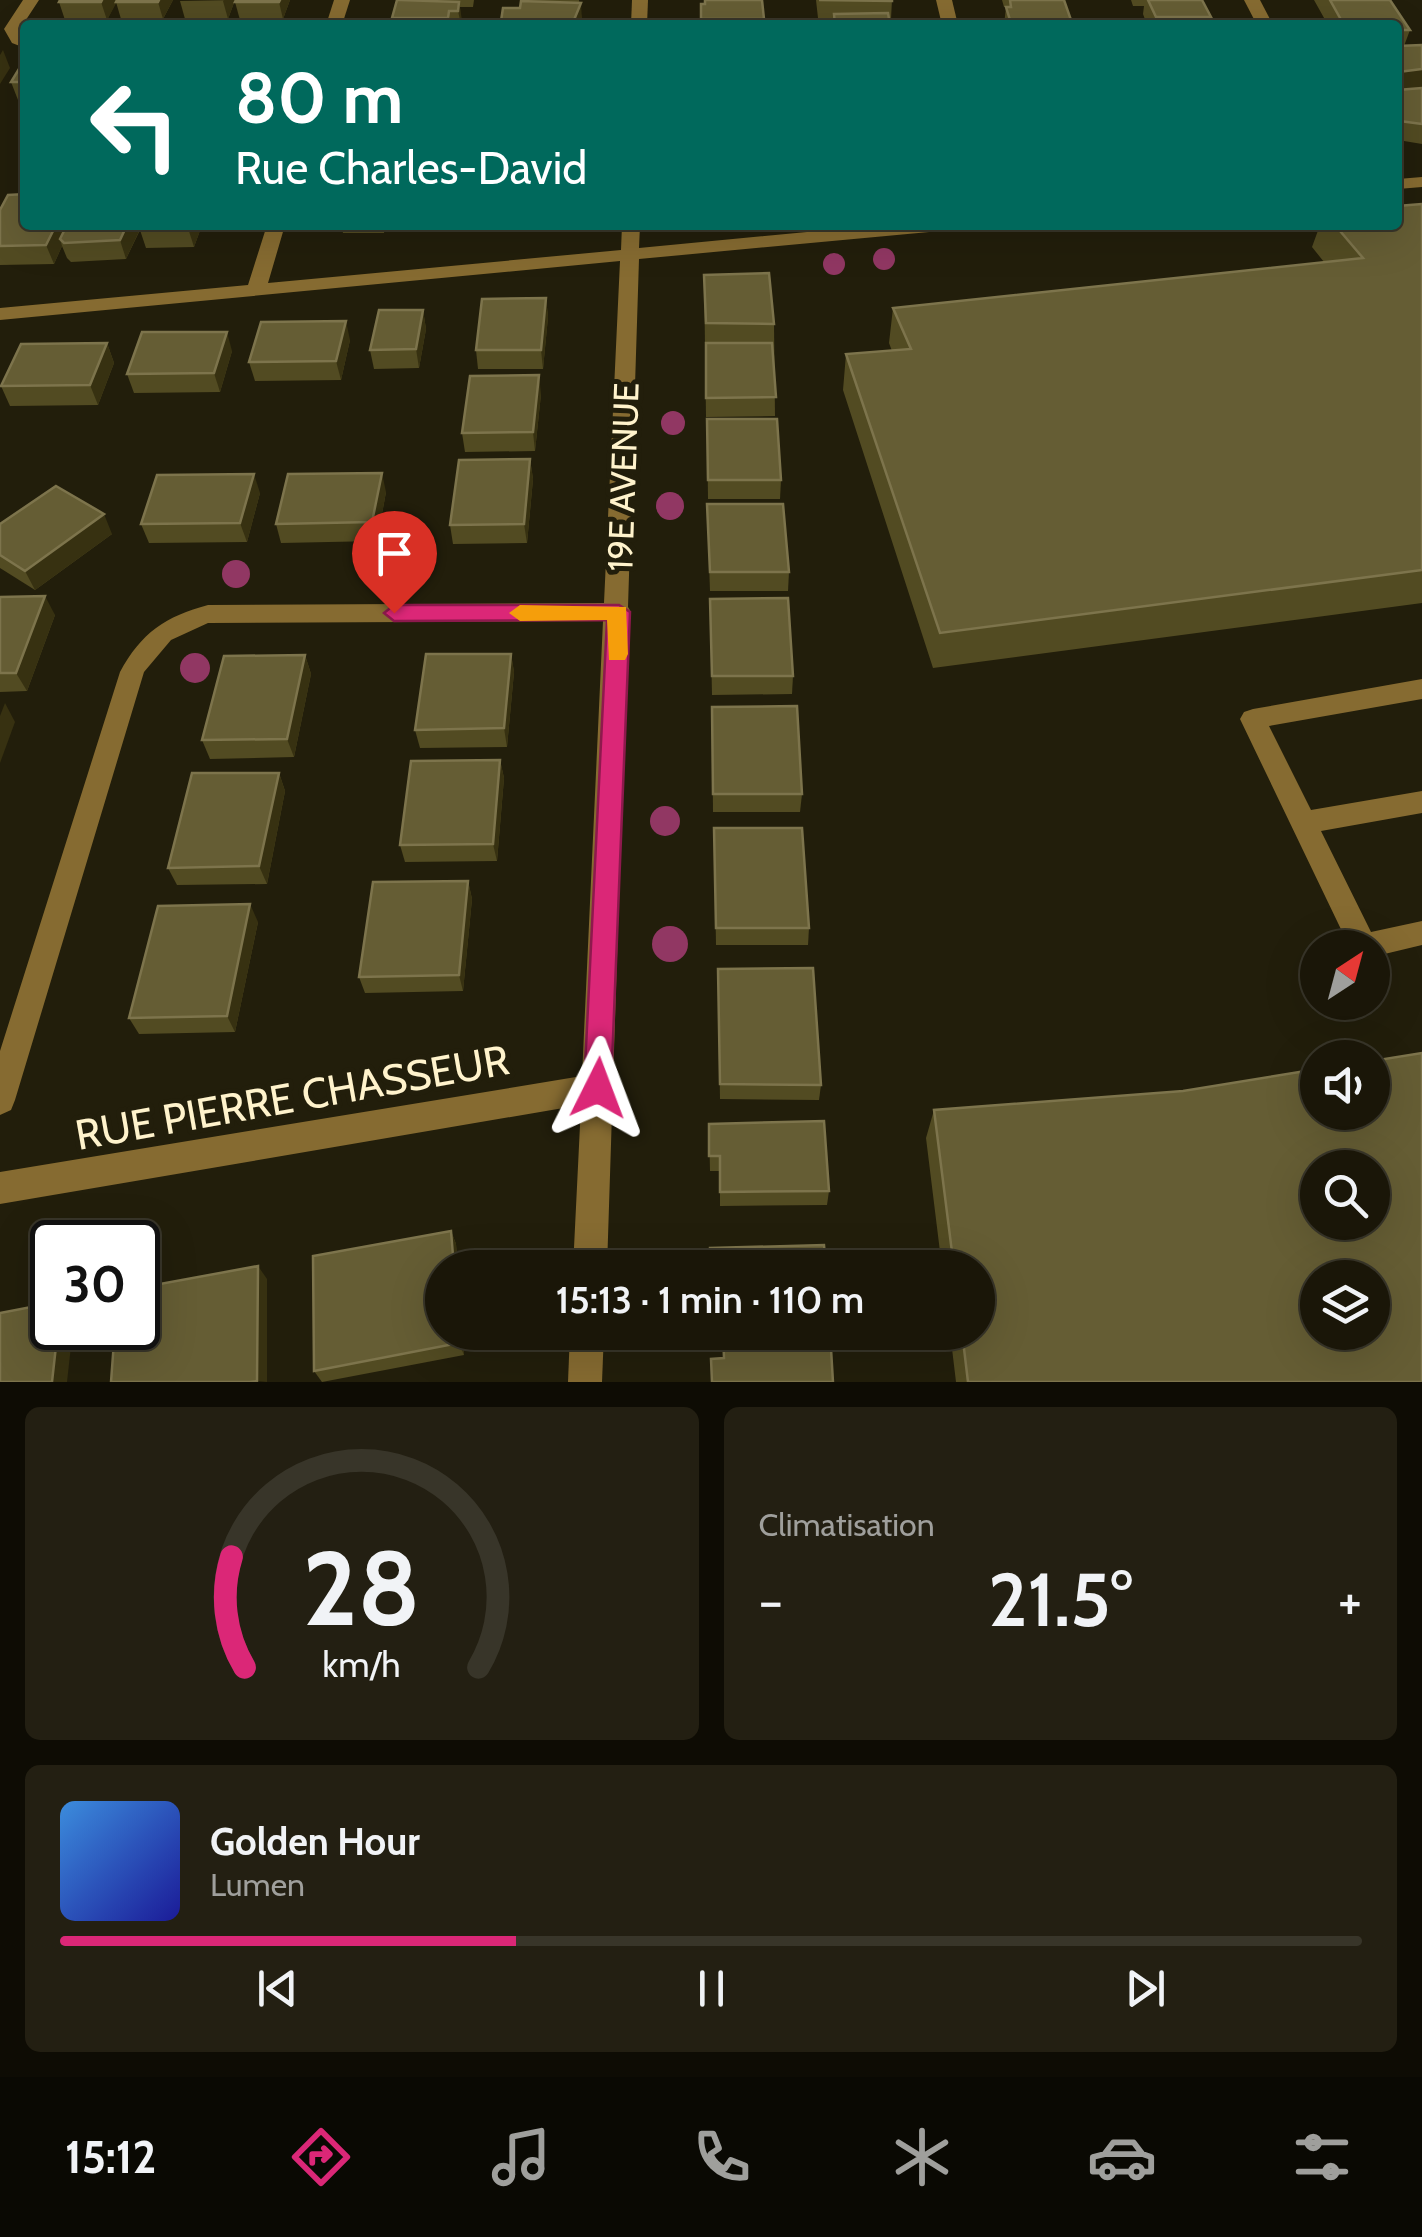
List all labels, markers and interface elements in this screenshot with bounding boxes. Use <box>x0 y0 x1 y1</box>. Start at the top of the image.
text: 80 m <box>235 55 403 141</box>
icon: left <box>70 60 200 190</box>
text: Rue Charles-David <box>235 141 587 195</box>
street label: 19E AVENUE <box>598 382 648 572</box>
pin <box>352 511 437 614</box>
icon: arrive <box>367 526 422 581</box>
north arrow <box>1300 930 1390 1020</box>
map controls <box>1300 930 1390 1350</box>
street label: RUE PIERRE CHASSEUR <box>71 1033 513 1161</box>
position arrow <box>546 1036 650 1140</box>
button: sound <box>1300 1040 1390 1130</box>
button: search <box>1300 1150 1390 1240</box>
speed limit sign: 30 <box>30 1220 160 1350</box>
button: layers <box>1300 1260 1390 1350</box>
text: 15:13 · 1 min · 110 m <box>556 1276 864 1323</box>
text: Climatisation <box>759 1505 935 1544</box>
text: 28 <box>303 1525 421 1651</box>
text: 21.5° <box>988 1554 1132 1645</box>
text: − <box>759 1567 783 1634</box>
text: + <box>1338 1567 1362 1634</box>
text: km/h <box>323 1643 401 1686</box>
text: Golden Hour <box>210 1818 420 1865</box>
text: Lumen <box>210 1865 305 1904</box>
icon: previous <box>250 1961 305 2016</box>
icon: pause <box>684 1961 739 2016</box>
icon: next <box>1118 1961 1173 2016</box>
icon: directions <box>286 2122 356 2192</box>
icon: music <box>486 2122 556 2192</box>
icon: phone <box>687 2122 757 2192</box>
icon: climate <box>887 2122 957 2192</box>
icon: car <box>1087 2122 1157 2192</box>
icon: filters <box>1287 2122 1357 2192</box>
text: 15:12 <box>65 2130 156 2184</box>

